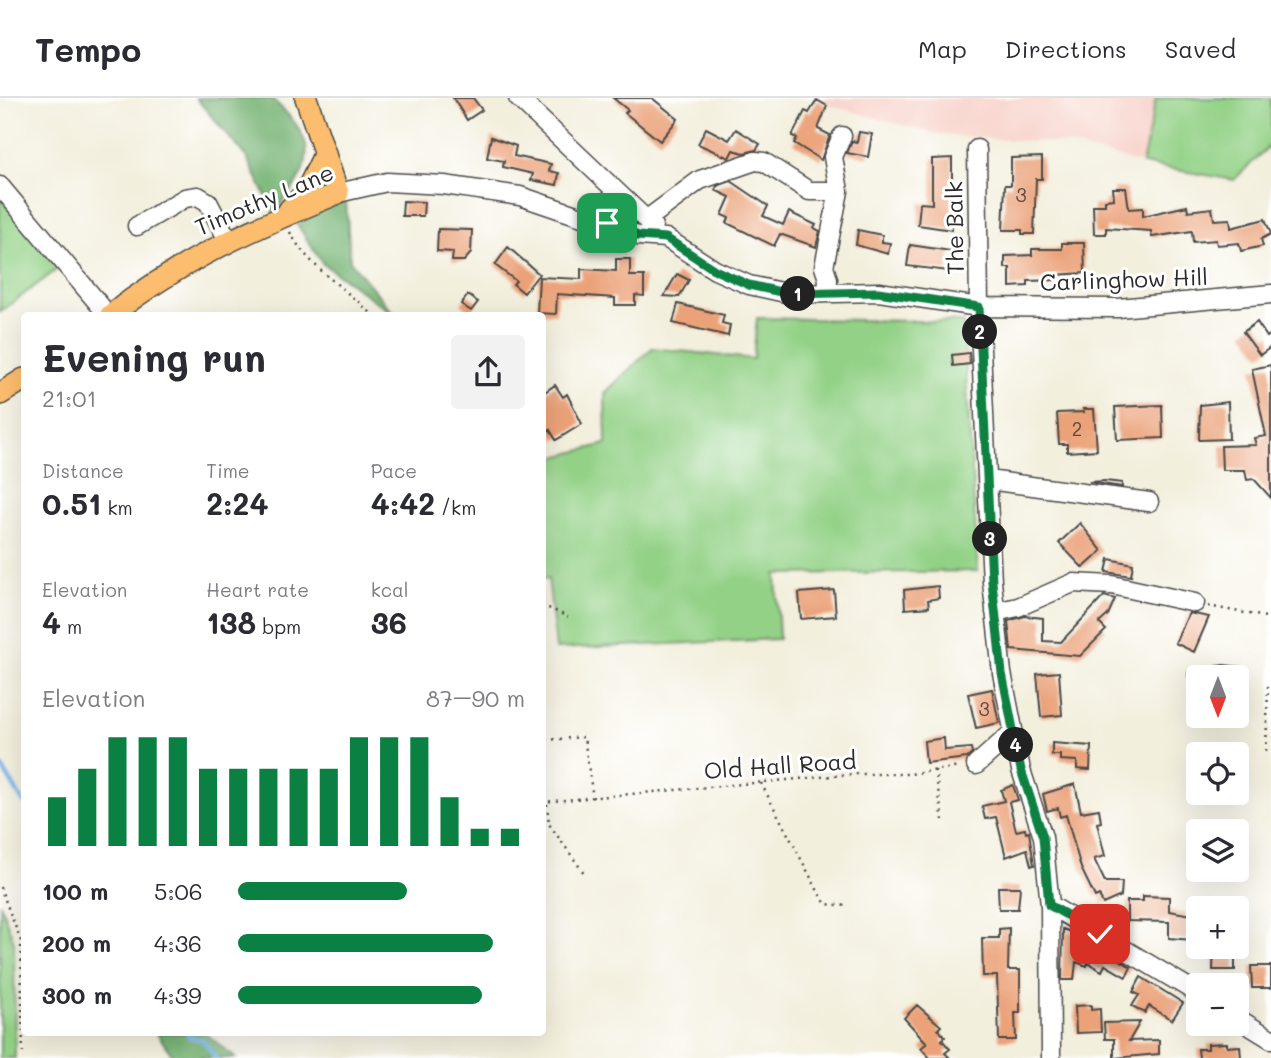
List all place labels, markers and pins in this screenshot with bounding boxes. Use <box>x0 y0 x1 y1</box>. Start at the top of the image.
pin <box>577 193 637 253</box>
pin: 1 <box>780 276 816 312</box>
pin: 2 <box>962 314 998 350</box>
pin: 3 <box>972 522 1007 556</box>
pin: 4 <box>998 728 1034 762</box>
pin <box>1070 904 1130 964</box>

